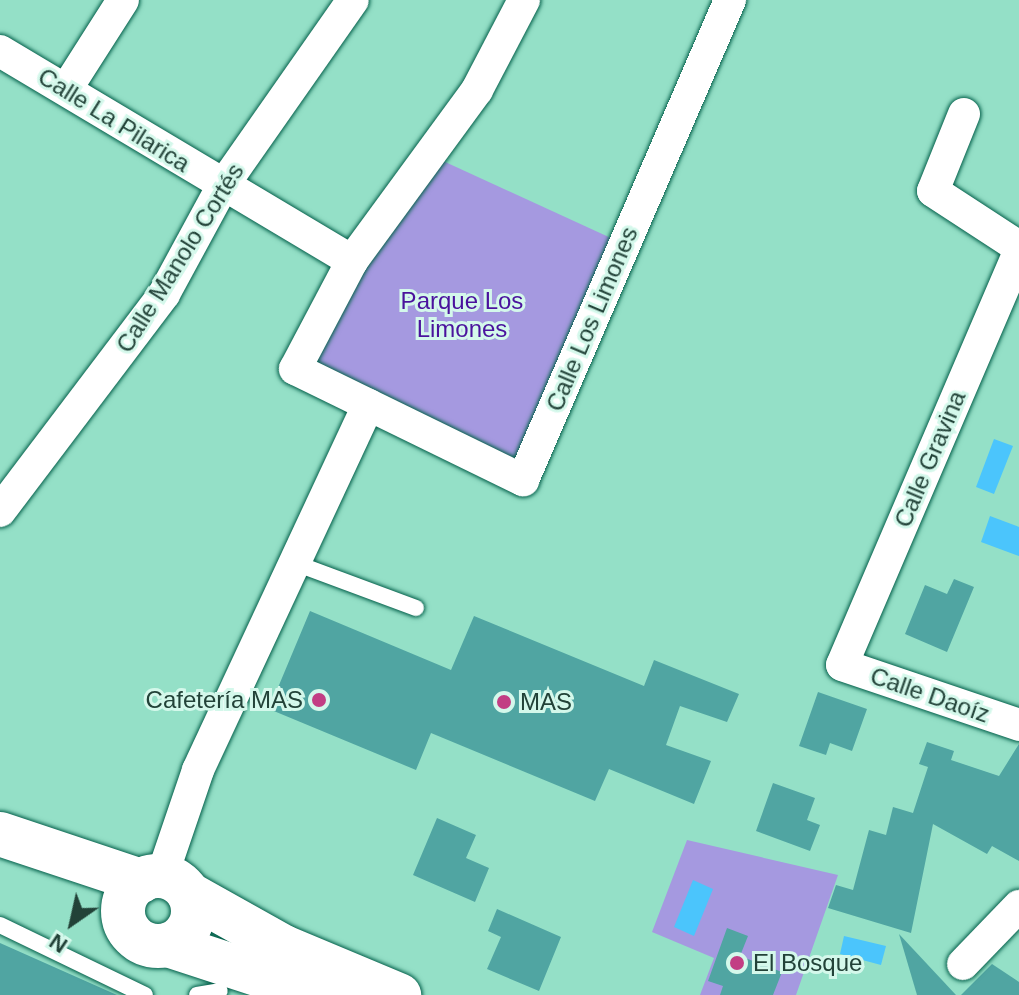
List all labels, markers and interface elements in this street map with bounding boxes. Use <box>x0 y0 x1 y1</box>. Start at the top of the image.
street label: Calle La Pilarica <box>33 62 195 178</box>
street label: Calle Manolo Cortés <box>110 158 250 358</box>
street label: Calle Los Limones <box>540 223 644 415</box>
park label: Parque Los Limones <box>401 287 523 343</box>
street label: Calle Gravina <box>888 386 972 532</box>
street label: Calle Daoíz <box>867 661 993 729</box>
place label: Cafetería MAS <box>146 686 303 714</box>
place label: MAS <box>520 688 572 716</box>
marker: Cafetería MAS <box>310 691 328 709</box>
marker: MAS <box>495 693 513 711</box>
north arrow <box>32 883 112 963</box>
text: N <box>45 929 72 958</box>
place label: El Bosque <box>753 949 862 977</box>
marker: El Bosque <box>728 954 746 972</box>

